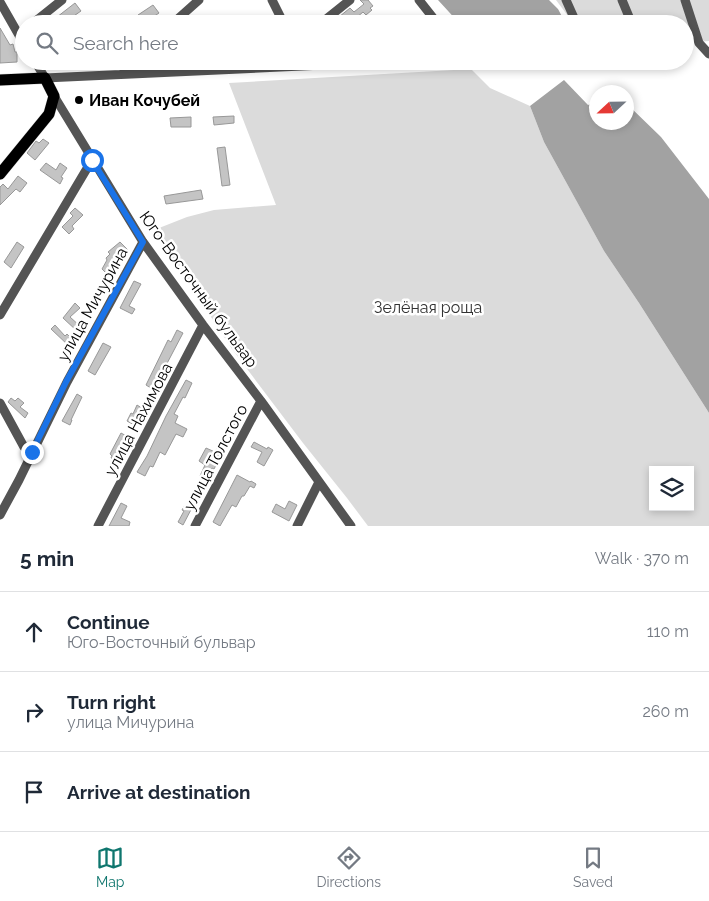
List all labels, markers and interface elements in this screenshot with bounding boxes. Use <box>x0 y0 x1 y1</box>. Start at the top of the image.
search box <box>15 15 694 70</box>
icon: search <box>33 29 61 57</box>
text: Search here <box>73 32 179 54</box>
north arrow <box>589 85 634 130</box>
place label: Иван Кочубей <box>89 91 200 110</box>
marker: Иван Кочубей <box>73 94 85 106</box>
route start <box>81 149 104 172</box>
street label: Юго-Восточный бульвар <box>135 207 262 371</box>
street label: улица Мичурина <box>53 244 132 364</box>
park label: Зелёная роща <box>374 298 482 317</box>
street label: улица Нахимова <box>101 359 176 479</box>
street label: улица Толстого <box>179 401 251 514</box>
route end <box>21 441 44 464</box>
map controls <box>649 466 694 511</box>
button: layers <box>649 466 694 511</box>
text: 5 min <box>20 546 74 571</box>
text: Walk · 370 m <box>595 549 689 568</box>
text: Continue <box>67 611 150 633</box>
icon: ahead <box>20 618 48 646</box>
text: 110 m <box>647 622 689 641</box>
text: Юго-Восточный бульвар <box>67 633 256 652</box>
text: Turn right <box>67 691 156 713</box>
icon: right <box>20 698 48 726</box>
text: 260 m <box>642 702 689 721</box>
text: улица Мичурина <box>67 713 194 732</box>
icon: arrive <box>20 778 48 806</box>
text: Arrive at destination <box>67 781 251 803</box>
tab: Map <box>96 844 124 890</box>
tab: Directions <box>316 844 381 890</box>
tab: Saved <box>573 844 613 890</box>

